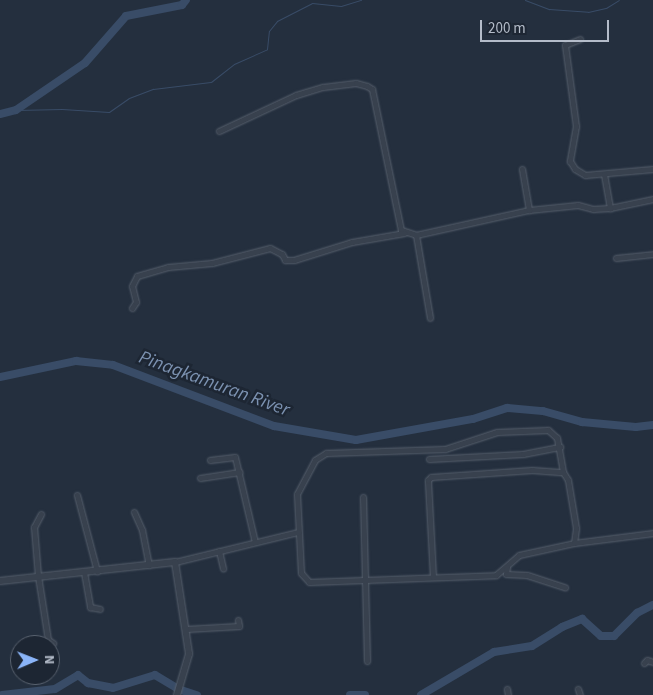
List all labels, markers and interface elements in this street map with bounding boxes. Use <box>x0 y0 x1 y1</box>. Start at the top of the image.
scale bar <box>483 10 612 42</box>
text: 200 m <box>488 18 526 39</box>
water label: Pinagkamuran River <box>136 346 292 422</box>
north arrow <box>10 635 60 685</box>
text: N <box>39 655 59 665</box>

